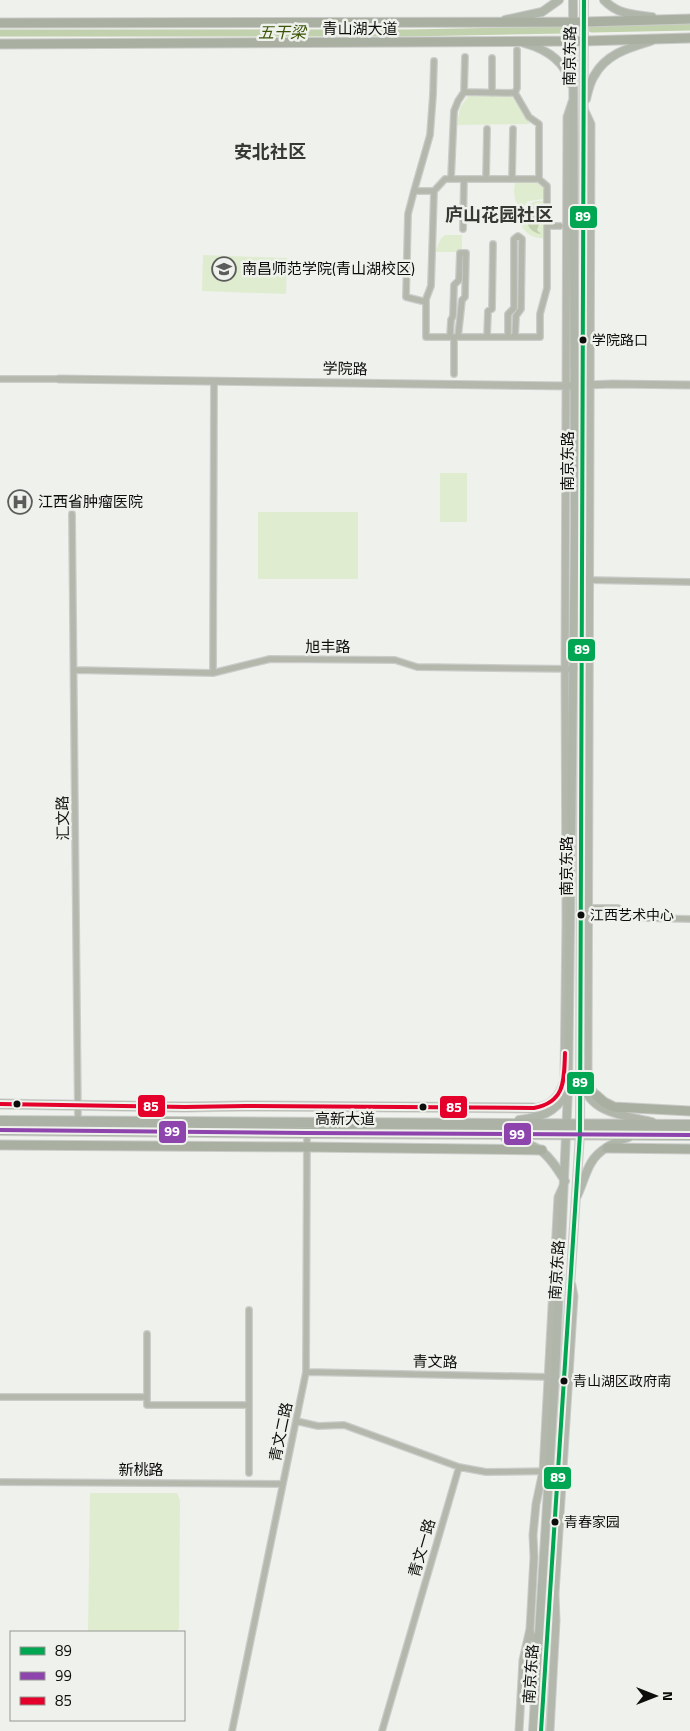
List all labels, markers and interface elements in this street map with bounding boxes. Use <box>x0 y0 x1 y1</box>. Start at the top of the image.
street label: 青山湖大道 <box>322 17 398 40</box>
water label: 五干梁 <box>258 20 308 44</box>
street label: 南京东路 <box>557 26 582 86</box>
district label: 安北社区 <box>234 138 306 165</box>
district label: 庐山花园社区 <box>445 201 553 228</box>
line badge: 89 <box>569 205 598 229</box>
text: 89 <box>575 205 591 226</box>
school or university icon: 南昌师范学院(青山湖校区) <box>211 256 237 282</box>
place label: 南昌师范学院(青山湖校区) <box>242 257 415 280</box>
place label: 学院路口 <box>592 329 648 350</box>
marker: 学院路口 <box>578 335 588 345</box>
street label: 学院路 <box>322 357 368 380</box>
street label: 南京东路 <box>556 431 579 491</box>
hospital icon: 江西省肿瘤医院 <box>7 489 33 515</box>
place label: 江西省肿瘤医院 <box>38 490 143 513</box>
street label: 旭丰路 <box>305 635 351 658</box>
line badge: 89 <box>567 638 596 662</box>
text: 89 <box>574 638 590 659</box>
street label: 汇文路 <box>51 795 74 841</box>
street label: 南京东路 <box>555 836 578 896</box>
place label: 江西艺术中心 <box>590 904 674 925</box>
marker: 江西艺术中心 <box>576 910 586 920</box>
line badge: 89 <box>566 1071 595 1095</box>
text: 89 <box>572 1071 588 1092</box>
line badge: 85 <box>137 1094 166 1118</box>
text: 85 <box>143 1095 159 1116</box>
line badge: 85 <box>439 1095 468 1119</box>
text: 85 <box>446 1096 462 1117</box>
unlabelled marker <box>12 1099 22 1109</box>
unlabelled marker <box>418 1102 428 1112</box>
street label: 高新大道 <box>315 1107 375 1130</box>
line badge: 99 <box>158 1120 187 1144</box>
text: 99 <box>164 1120 180 1141</box>
line badge: 99 <box>503 1122 532 1146</box>
text: 99 <box>509 1123 525 1144</box>
street label: 南京东路 <box>543 1239 570 1301</box>
street label: 青文路 <box>412 1350 458 1373</box>
place label: 青山湖区政府南 <box>573 1370 671 1391</box>
marker: 青山湖区政府南 <box>559 1376 569 1386</box>
street label: 青文二路 <box>263 1400 298 1464</box>
street label: 新桃路 <box>118 1458 164 1481</box>
line badge: 89 <box>543 1466 572 1490</box>
text: 89 <box>550 1466 566 1487</box>
place label: 青春家园 <box>564 1511 620 1532</box>
street label: 青文一路 <box>402 1516 441 1580</box>
marker: 青春家园 <box>550 1517 560 1527</box>
legend <box>10 1631 185 1721</box>
text: 89 <box>55 1639 72 1662</box>
street label: 南京东路 <box>517 1643 544 1705</box>
text: 99 <box>55 1664 72 1687</box>
north arrow <box>630 1671 680 1721</box>
text: 85 <box>55 1689 72 1712</box>
text: N <box>658 1691 679 1701</box>

